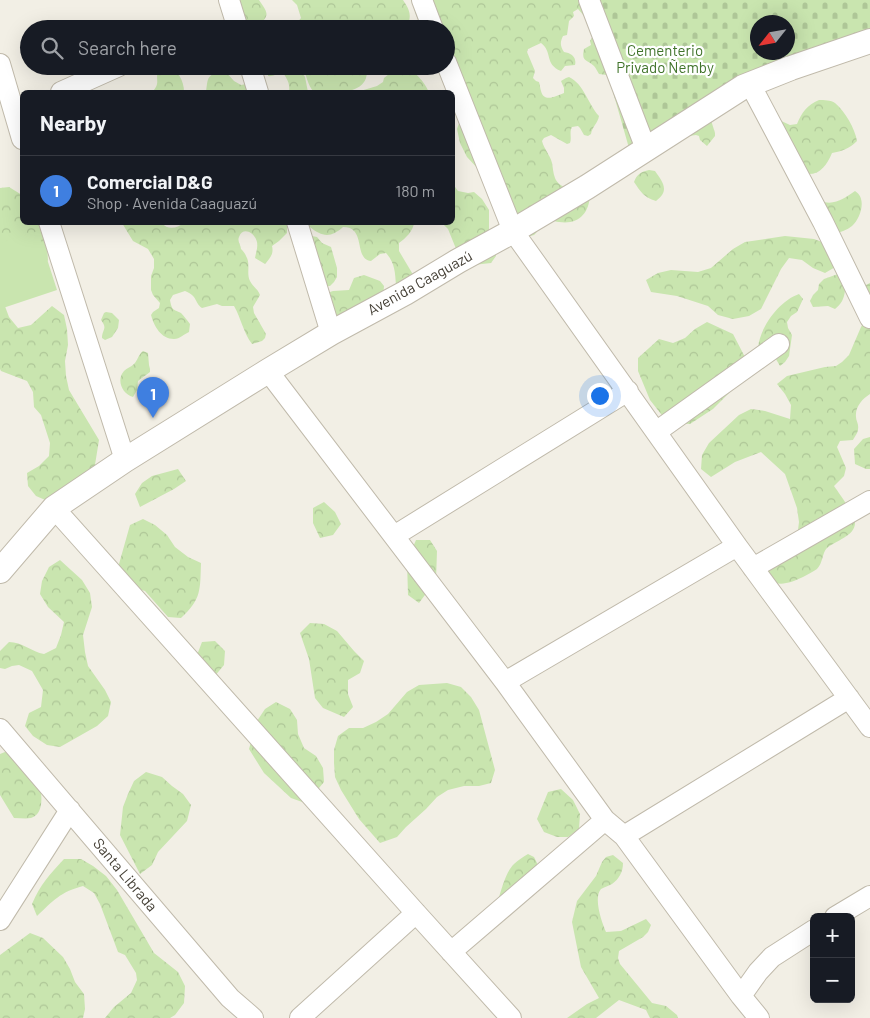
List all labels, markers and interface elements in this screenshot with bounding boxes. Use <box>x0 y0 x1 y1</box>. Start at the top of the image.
north arrow <box>750 15 795 60</box>
search box <box>20 20 455 75</box>
icon: search <box>38 34 66 62</box>
text: Search here <box>78 36 177 59</box>
park label: Cementerio Privado Ñemby <box>616 41 714 76</box>
text: Nearby <box>40 110 106 135</box>
text: Comercial D&G <box>87 170 213 193</box>
text: 1 <box>53 181 59 200</box>
text: 180 m <box>396 181 435 200</box>
text: Shop · Avenida Caaguazú <box>87 193 257 212</box>
street label: Avenida Caaguazú <box>364 246 475 318</box>
pin: 1 <box>137 377 169 418</box>
your location <box>587 383 613 409</box>
street label: Santa Librada <box>90 834 162 915</box>
map controls <box>810 913 855 1003</box>
button: + <box>810 913 855 958</box>
button: − <box>810 958 855 1003</box>

